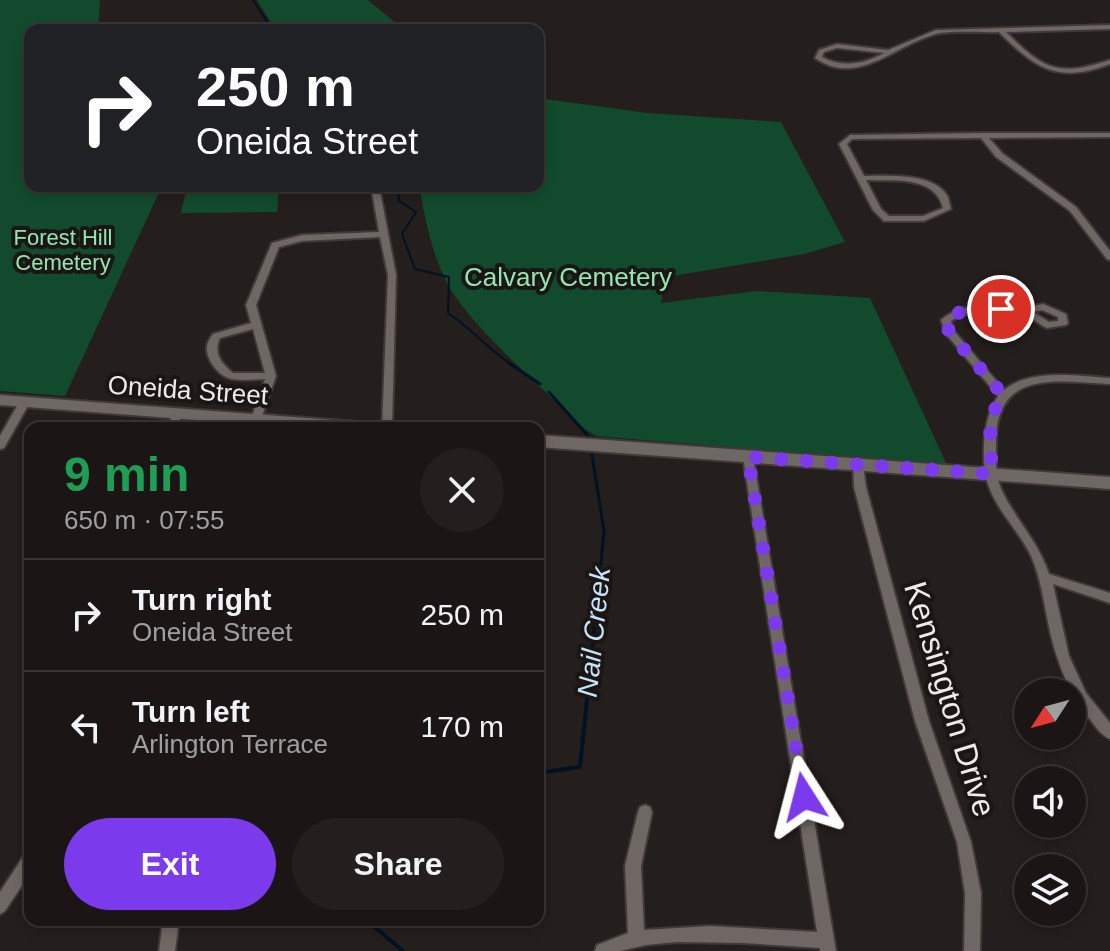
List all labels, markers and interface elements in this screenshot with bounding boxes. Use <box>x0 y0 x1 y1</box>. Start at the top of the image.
text: 250 m <box>196 55 355 118</box>
icon: right <box>64 56 168 160</box>
text: Oneida Street <box>196 121 418 162</box>
park label: Forest Hill Cemetery <box>13 225 113 275</box>
park label: Calvary Cemetery <box>464 262 672 292</box>
pin <box>967 275 1035 343</box>
icon: arrive <box>979 287 1023 331</box>
street label: Oneida Street <box>107 369 270 411</box>
text: 9 min <box>64 448 189 501</box>
button: close <box>420 448 504 532</box>
text: 650 m · 07:55 <box>64 505 224 535</box>
water label: Nail Creek <box>572 563 616 699</box>
street label: Kensington Drive <box>897 577 1003 821</box>
text: Turn right <box>132 583 271 616</box>
icon: right <box>64 593 108 637</box>
text: 250 m <box>421 598 504 631</box>
text: Oneida Street <box>132 617 292 647</box>
north arrow <box>1014 678 1086 750</box>
map controls <box>1014 678 1086 926</box>
text: Turn left <box>132 695 250 728</box>
icon: left <box>64 705 108 749</box>
text: 170 m <box>421 710 504 743</box>
text: Arlington Terrace <box>132 729 328 759</box>
position arrow <box>762 755 846 839</box>
button: sound <box>1014 766 1086 838</box>
button: Exit <box>64 818 276 910</box>
button: Share <box>292 818 504 910</box>
button: layers <box>1014 854 1086 926</box>

